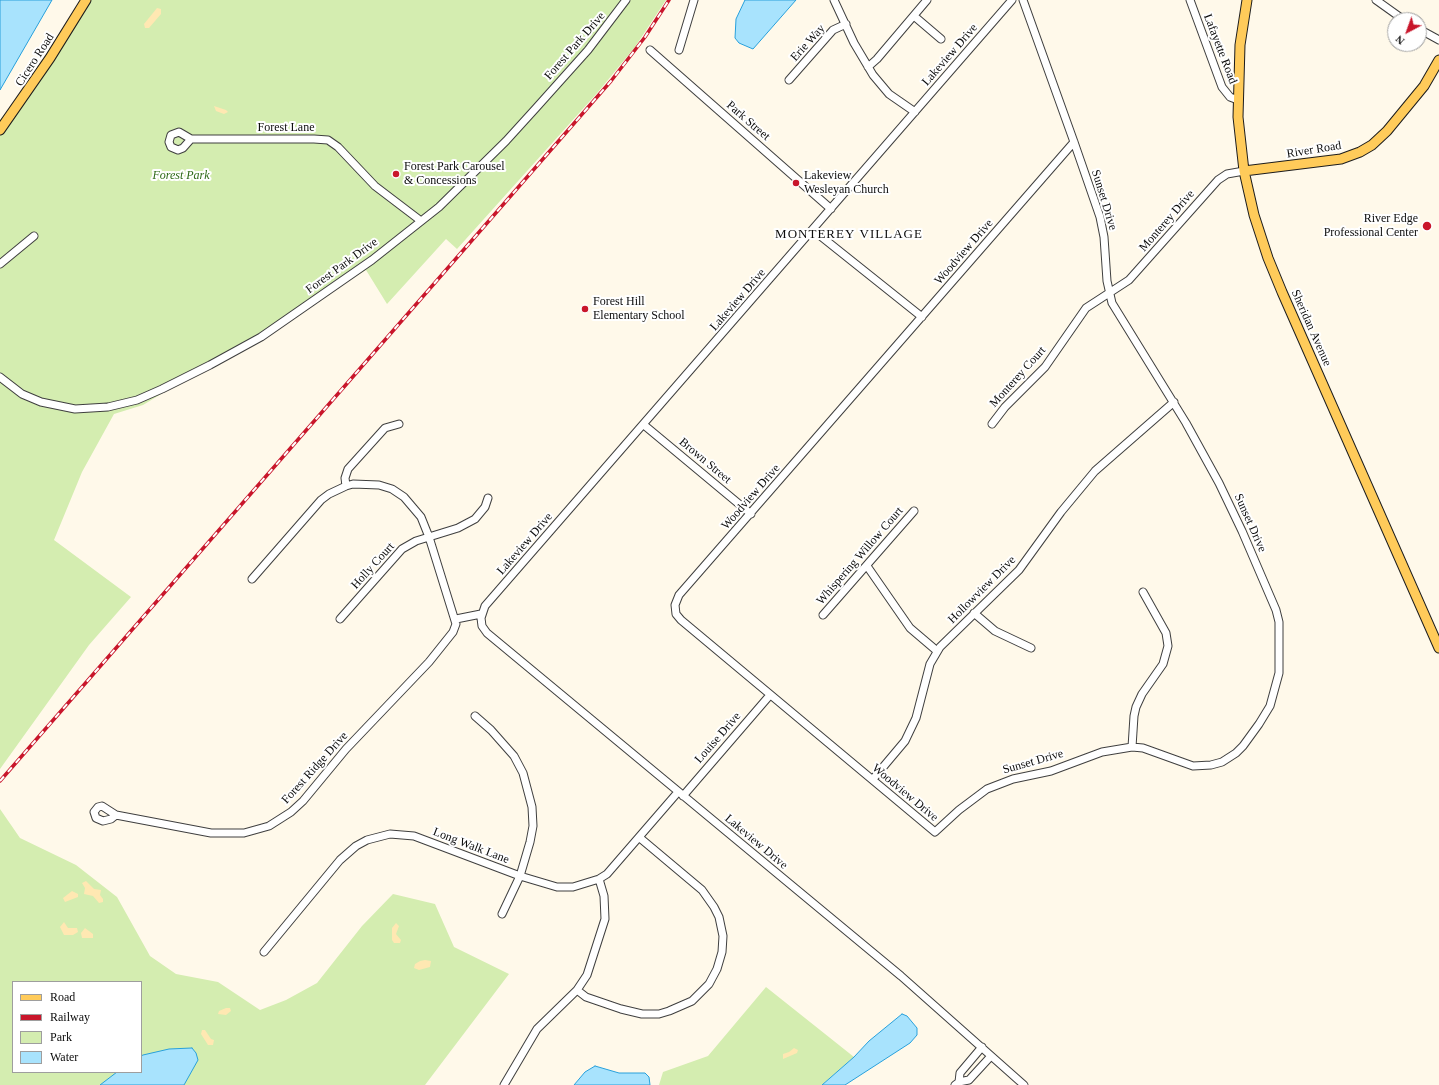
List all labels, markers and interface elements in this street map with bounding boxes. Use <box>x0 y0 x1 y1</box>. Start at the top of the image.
street label: Forest Park Drive <box>542 9 608 83</box>
street label: Lafayette Road <box>1200 12 1240 86</box>
north arrow <box>1387 12 1427 52</box>
street label: Lakeview Drive <box>919 21 981 89</box>
street label: Erie Way <box>788 22 828 64</box>
street label: Cicero Road <box>13 31 57 89</box>
text: N <box>1393 33 1407 47</box>
street label: Park Street <box>723 98 773 144</box>
street label: Forest Lane <box>258 121 314 135</box>
street label: River Road <box>1286 139 1342 161</box>
place label: Forest Park Carousel & Concessions <box>404 160 505 188</box>
street label: Sunset Drive <box>1088 168 1120 232</box>
park label: Forest Park <box>152 169 210 183</box>
marker: Forest Park Carousel & Concessions <box>391 169 401 179</box>
place label: Lakeview Wesleyan Church <box>804 169 889 197</box>
marker: Lakeview Wesleyan Church <box>791 178 801 188</box>
street label: Monterey Drive <box>1136 187 1198 255</box>
place label: River Edge Professional Center <box>1324 212 1418 240</box>
street label: Woodview Drive <box>932 216 996 288</box>
marker: River Edge Professional Center <box>1421 220 1433 232</box>
district label: MONTEREY VILLAGE <box>775 227 923 243</box>
street label: Forest Park Drive <box>303 235 381 297</box>
street label: Lakeview Drive <box>707 266 769 334</box>
street label: Sheridan Avenue <box>1288 288 1334 368</box>
place label: Forest Hill Elementary School <box>593 295 685 323</box>
marker: Forest Hill Elementary School <box>580 304 590 314</box>
street label: Monterey Court <box>987 344 1049 410</box>
street label: Brown Street <box>676 435 734 487</box>
street label: Woodview Drive <box>719 461 783 533</box>
street label: Sunset Drive <box>1231 492 1269 554</box>
street label: Whispering Willow Court <box>814 504 906 608</box>
street label: Lakeview Drive <box>494 510 556 578</box>
street label: Holly Court <box>348 540 398 592</box>
street label: Hollowview Drive <box>945 553 1019 627</box>
street label: Louise Drive <box>692 710 744 766</box>
street label: Forest Ridge Drive <box>279 729 351 807</box>
street label: Sunset Drive <box>1001 746 1065 778</box>
street label: Woodview Drive <box>869 761 941 825</box>
street label: Lakeview Drive <box>722 812 790 872</box>
street label: Long Walk Lane <box>431 825 511 867</box>
legend <box>12 981 142 1073</box>
text: Road <box>50 990 75 1004</box>
text: Railway <box>50 1010 90 1024</box>
text: Park <box>50 1030 72 1044</box>
text: Water <box>50 1050 78 1064</box>

